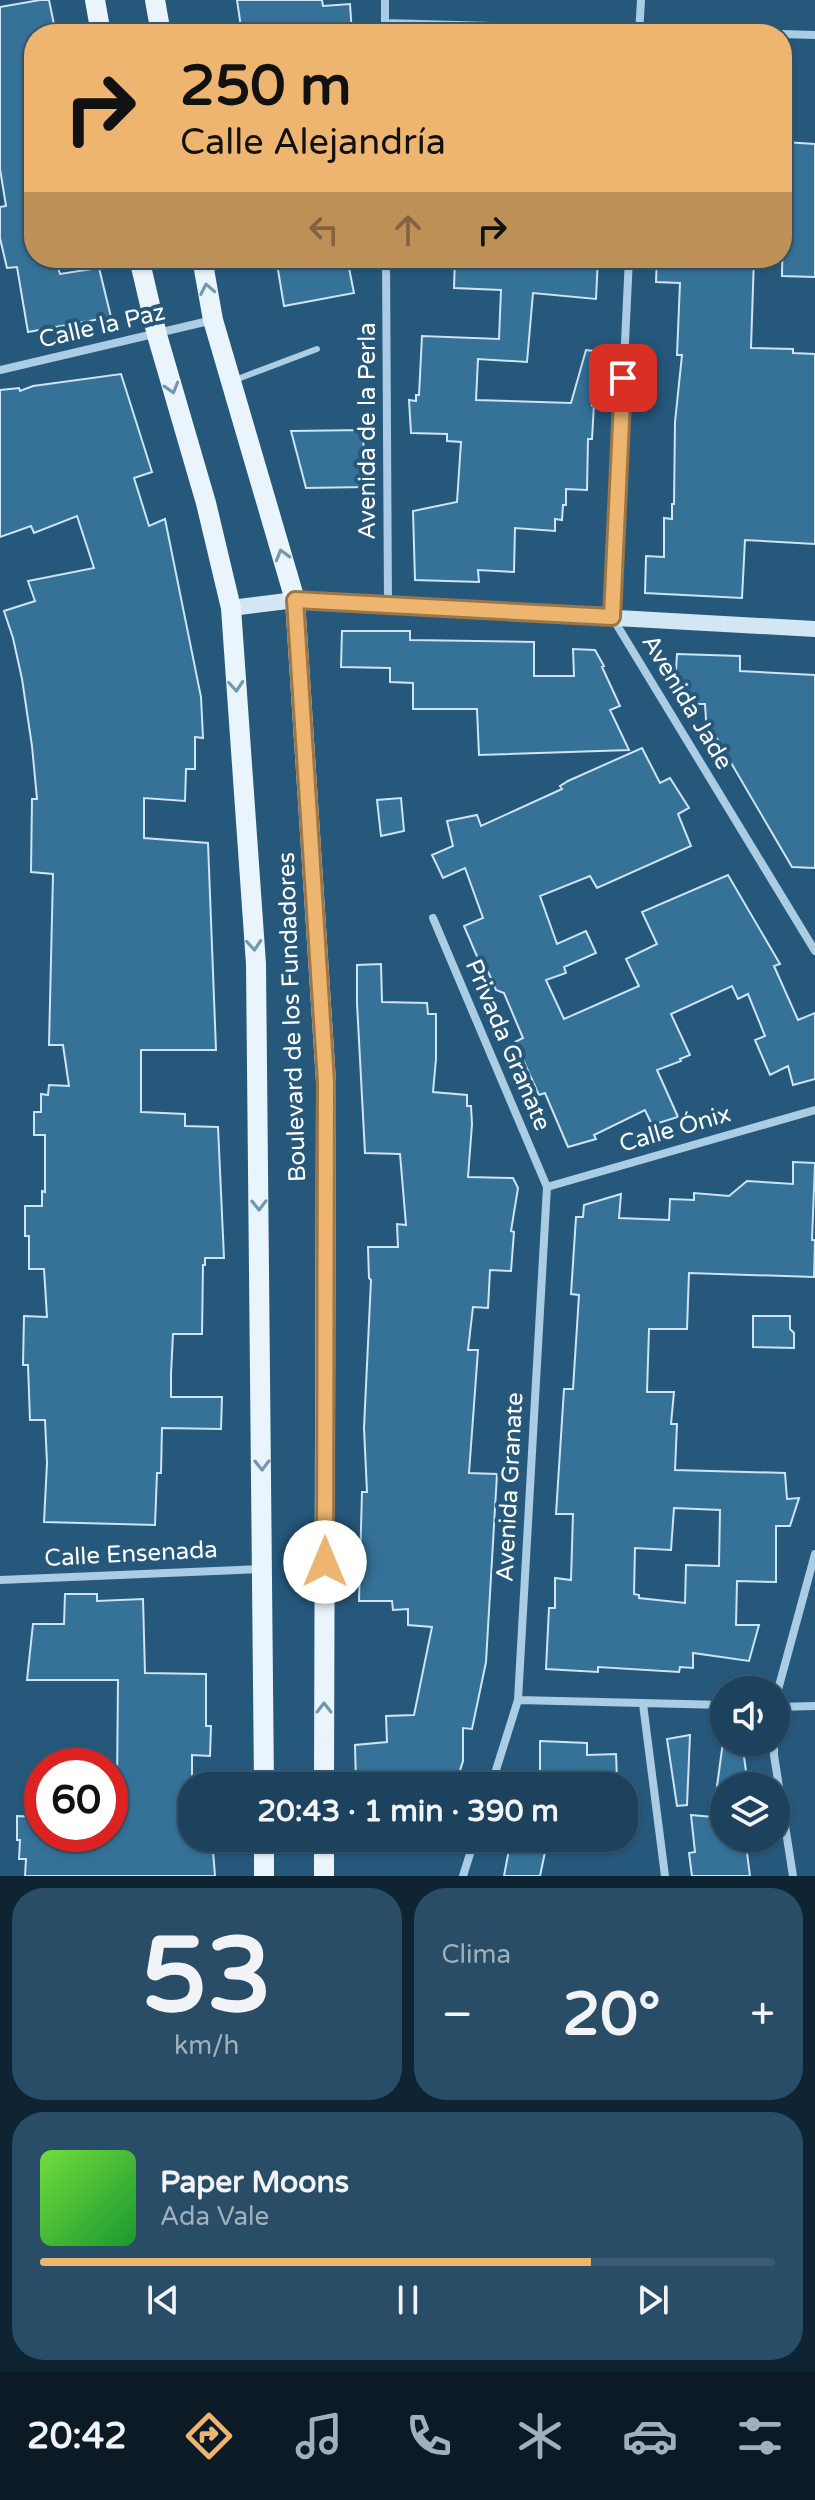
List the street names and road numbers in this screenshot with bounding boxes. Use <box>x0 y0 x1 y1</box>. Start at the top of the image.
street label: Calle la Paz <box>36 297 168 355</box>
street label: Avenida de la Perla <box>353 322 382 540</box>
street label: Avenida Jade <box>635 629 739 775</box>
street label: Boulevard de los Fundadores <box>272 852 312 1182</box>
street label: Privada Granate <box>459 955 557 1135</box>
street label: Calle Ónix <box>616 1098 734 1159</box>
street label: Avenida Granate <box>491 1391 529 1583</box>
street label: Calle Ensenada <box>44 1535 218 1573</box>

